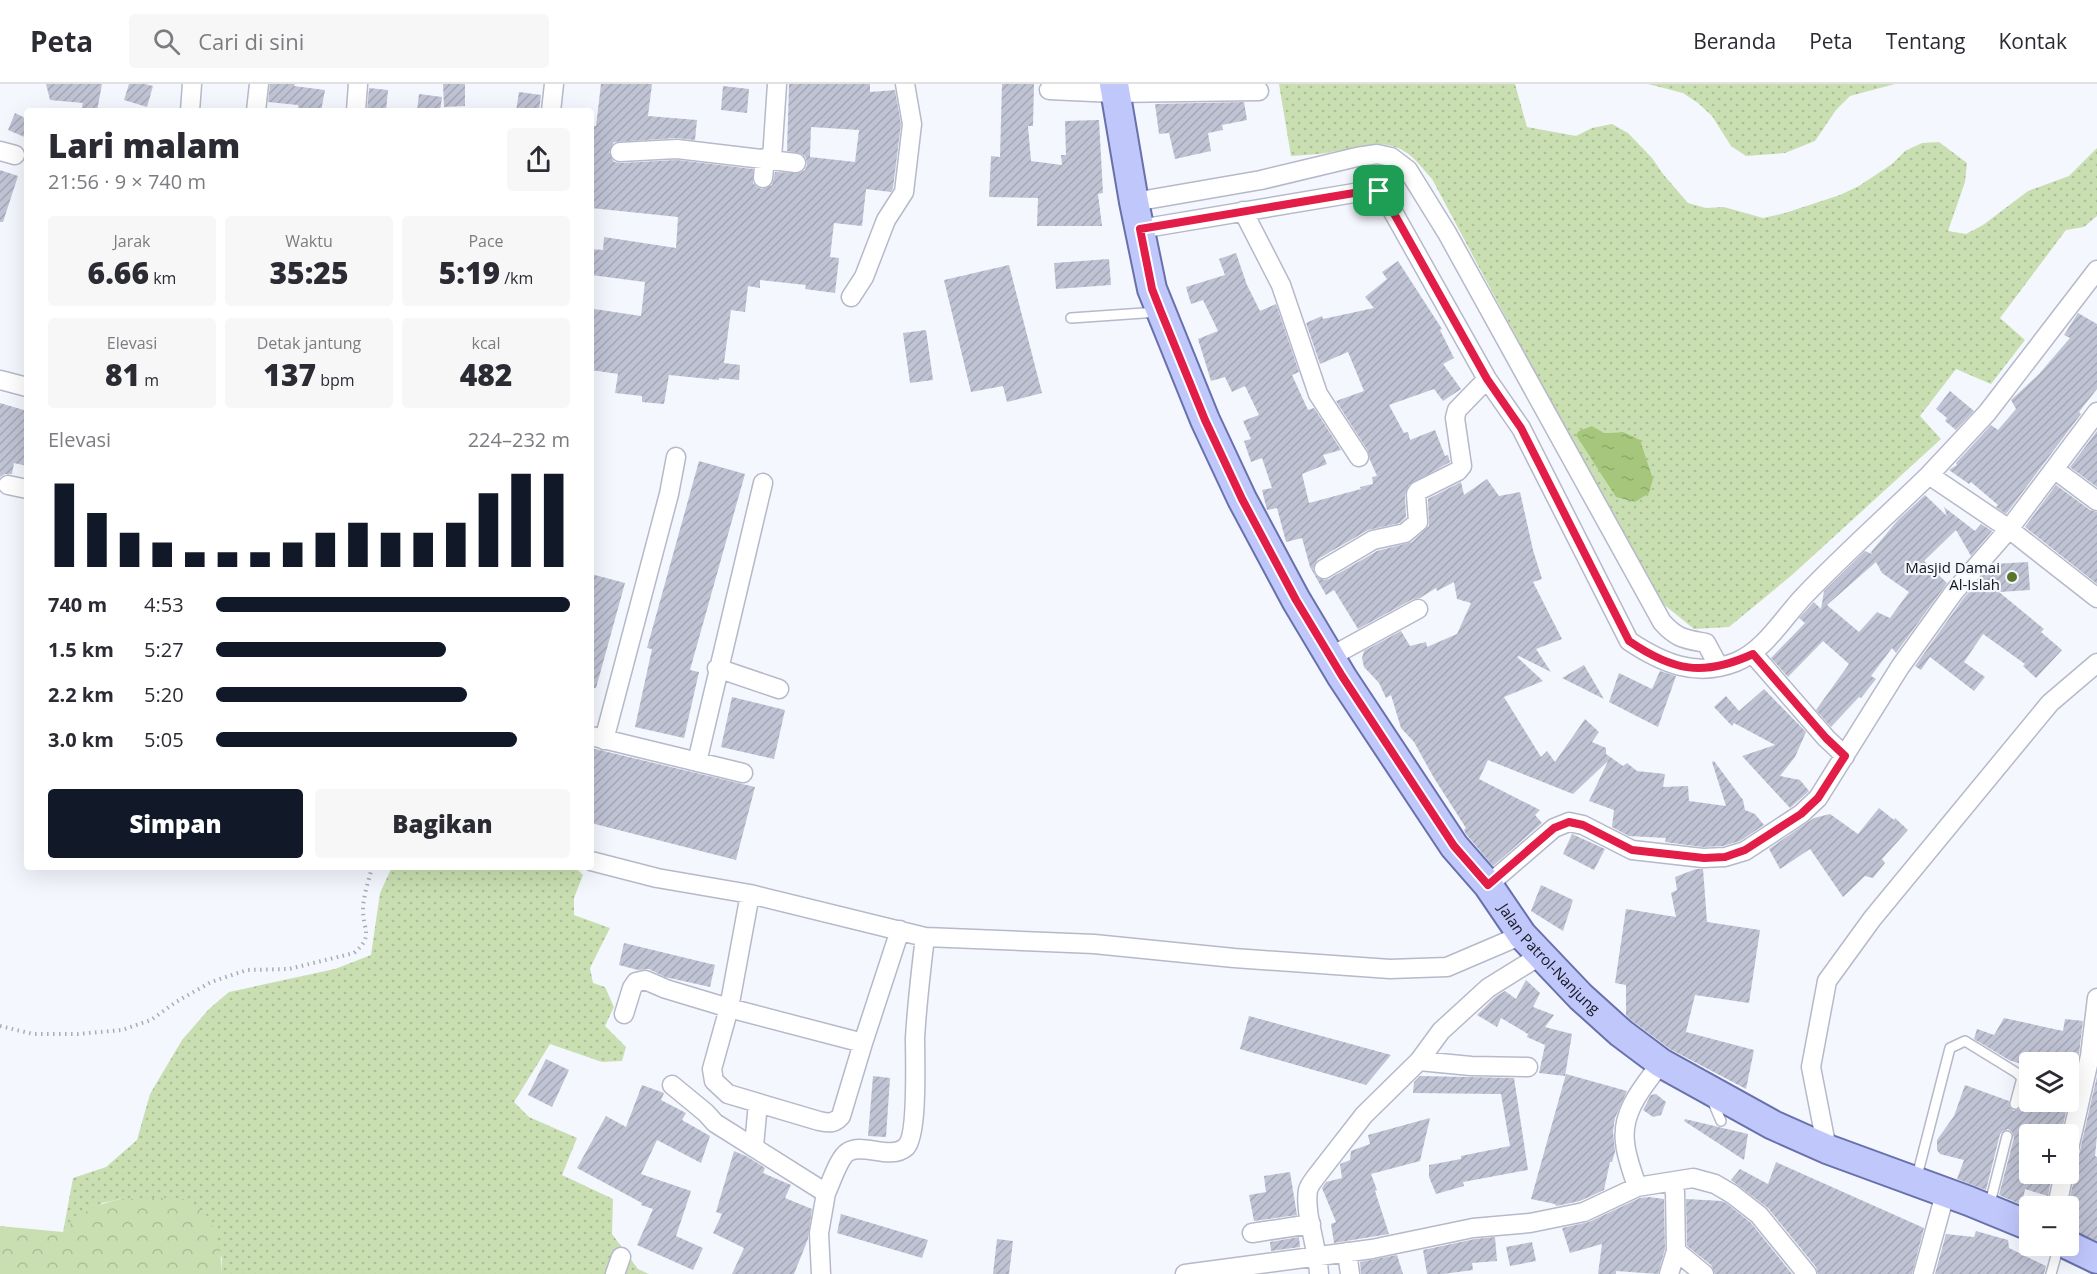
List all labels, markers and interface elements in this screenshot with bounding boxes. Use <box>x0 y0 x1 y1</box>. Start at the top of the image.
search box <box>129 14 549 68</box>
text: Peta <box>30 22 93 60</box>
icon: search <box>150 25 183 58</box>
text: Cari di sini <box>198 26 304 56</box>
text: Beranda <box>1693 27 1776 55</box>
text: Peta <box>1809 27 1853 55</box>
text: Tentang <box>1886 27 1965 55</box>
text: Kontak <box>1998 27 2067 55</box>
text: Lari malam <box>48 123 240 168</box>
button: share <box>507 128 570 191</box>
pin <box>1353 165 1404 216</box>
text: 21:56 · 9 × 740 m <box>48 168 206 195</box>
icon: arrive <box>1362 174 1395 207</box>
text: Jarak <box>113 230 151 252</box>
text: Waktu <box>285 230 333 252</box>
text: Pace <box>468 230 504 252</box>
text: 6.66 <box>88 252 149 293</box>
text: 35:25 <box>270 252 348 293</box>
text: 5:19 <box>439 252 500 293</box>
text: km <box>149 267 176 289</box>
text: /km <box>500 267 533 289</box>
text: Elevasi <box>107 332 157 354</box>
text: Detak jantung <box>257 332 361 354</box>
text: kcal <box>472 332 501 354</box>
text: 81 <box>105 354 140 395</box>
text: 137 <box>263 354 316 395</box>
text: 482 <box>460 354 512 395</box>
text: m <box>140 369 159 391</box>
text: bpm <box>316 369 355 391</box>
text: Elevasi <box>48 426 111 453</box>
text: 224–232 m <box>468 426 570 453</box>
place label: Masjid Damai Al-Islah <box>1905 557 2000 594</box>
marker: Masjid Damai Al-Islah <box>2005 570 2019 584</box>
text: 740 m <box>48 591 107 618</box>
text: 4:53 <box>144 591 184 618</box>
text: 1.5 km <box>48 636 114 663</box>
text: 5:27 <box>144 636 184 663</box>
text: 2.2 km <box>48 681 114 708</box>
text: 5:20 <box>144 681 184 708</box>
text: 3.0 km <box>48 726 114 753</box>
text: 5:05 <box>144 726 184 753</box>
button: Simpan <box>48 789 303 858</box>
button: Bagikan <box>315 789 570 858</box>
street label: Jalan Patrol-Nanjung <box>1493 897 1605 1018</box>
map controls <box>2019 1052 2079 1256</box>
button: layers <box>2019 1052 2079 1112</box>
button: + <box>2019 1124 2079 1184</box>
button: − <box>2019 1196 2079 1256</box>

